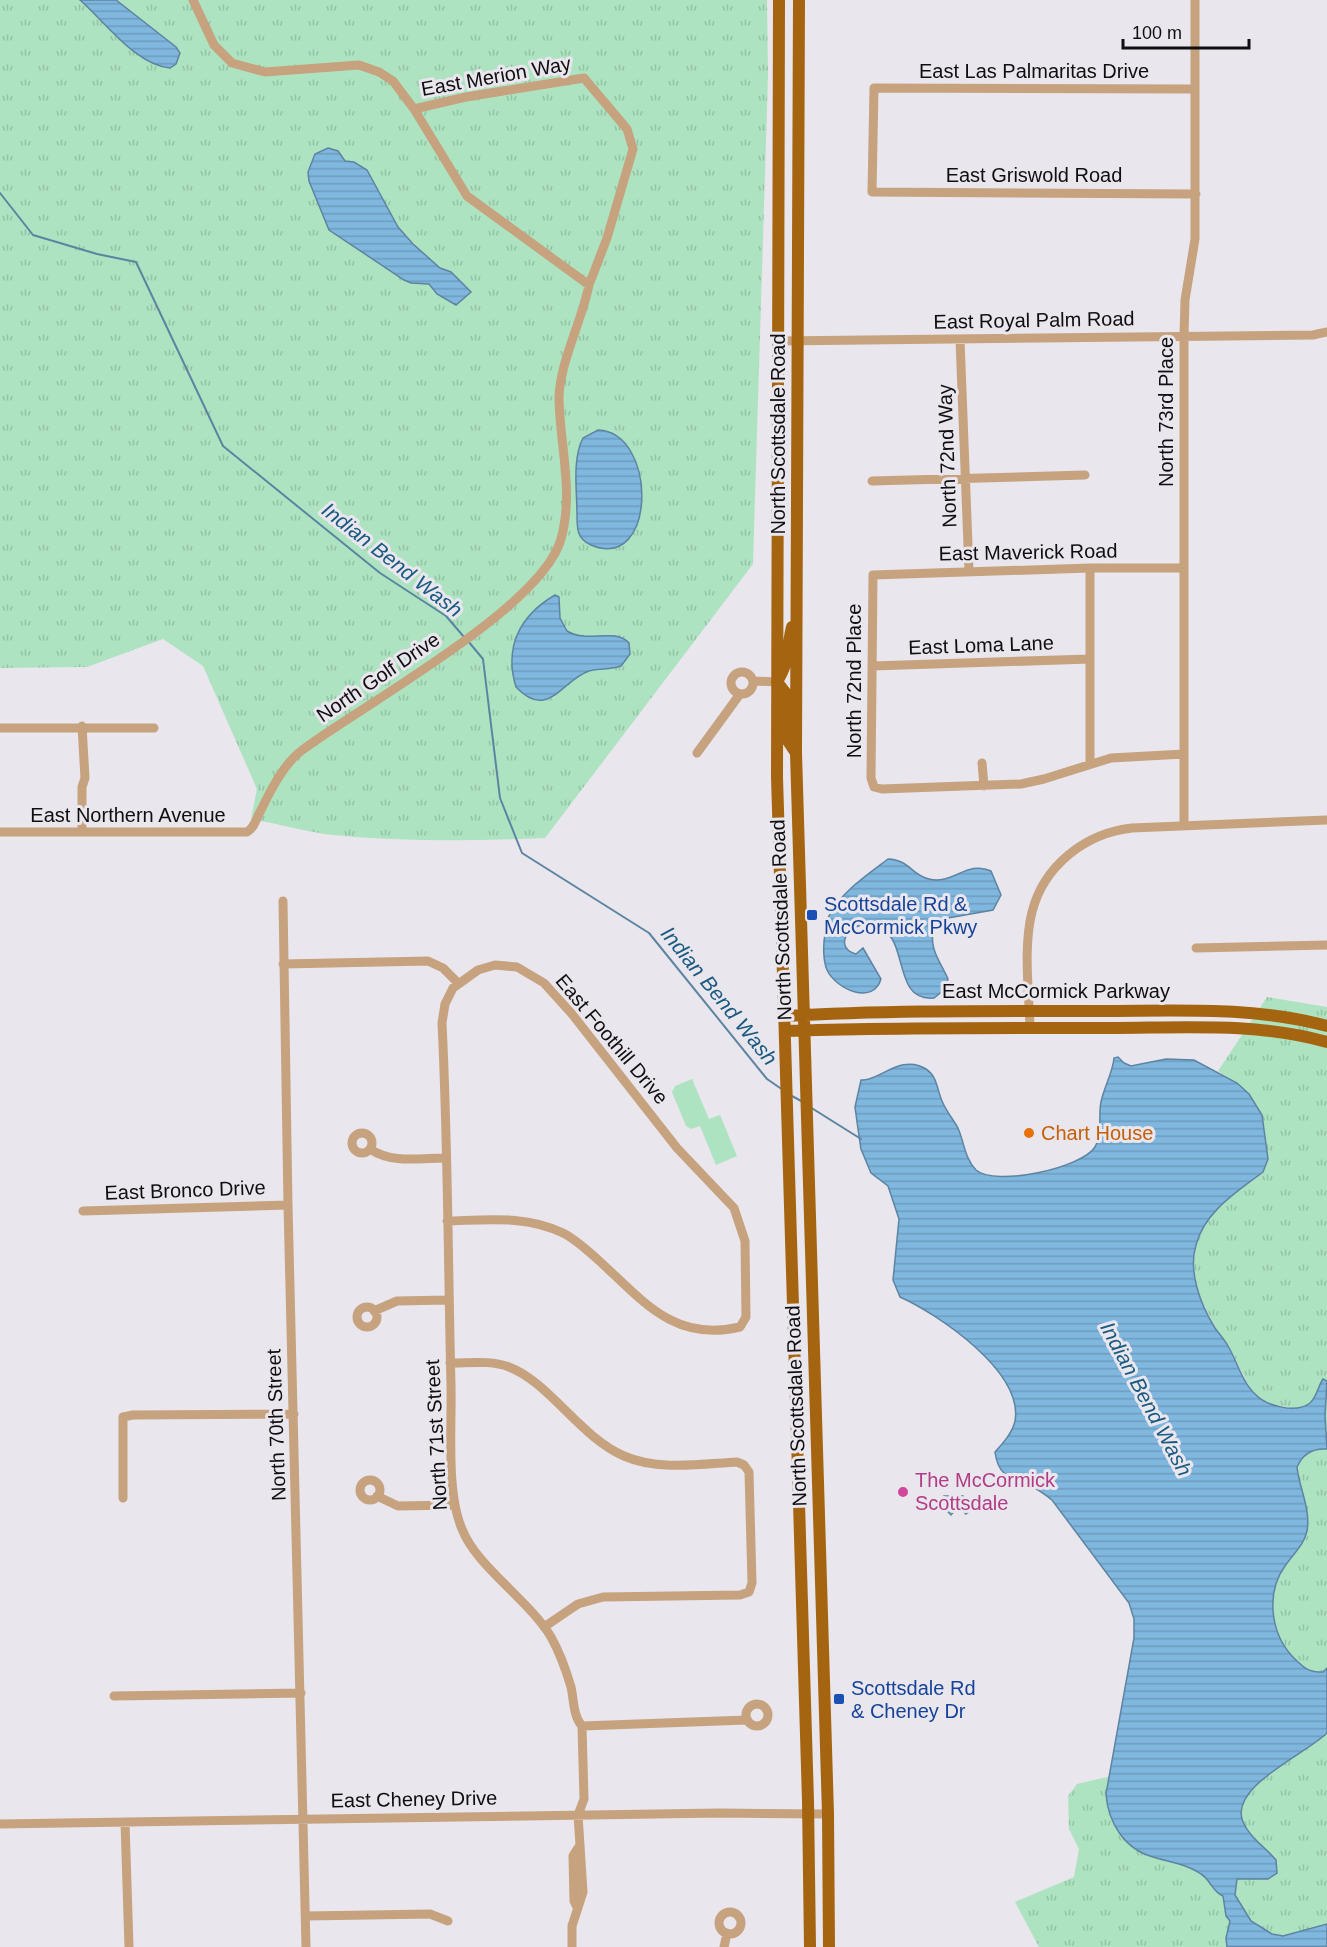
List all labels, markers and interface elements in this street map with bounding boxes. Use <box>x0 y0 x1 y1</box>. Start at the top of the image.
scale bar <box>1123 12 1249 50</box>
text: 100 m <box>1132 23 1182 43</box>
street label: East Merion Way <box>419 52 573 100</box>
street label: East Las Palmaritas Drive <box>919 60 1149 82</box>
street label: East Griswold Road <box>946 164 1122 186</box>
street label: East Royal Palm Road <box>933 307 1135 333</box>
street label: North Scottsdale Road <box>767 333 789 535</box>
street label: North 73rd Place <box>1155 337 1177 487</box>
street label: North 72nd Way <box>933 384 961 528</box>
water label: Indian Bend Wash <box>318 498 467 621</box>
street label: East Maverick Road <box>938 539 1118 565</box>
street label: North 72nd Place <box>843 604 865 758</box>
street label: North Golf Drive <box>312 628 444 726</box>
street label: East Loma Lane <box>908 631 1054 659</box>
street label: East Northern Avenue <box>30 804 226 826</box>
street label: North Scottsdale Road <box>766 819 796 1021</box>
place label: Scottsdale Rd & McCormick Pkwy <box>824 893 977 938</box>
marker: Scottsdale Rd & McCormick Pkwy <box>805 908 819 922</box>
water label: Indian Bend Wash <box>657 922 782 1069</box>
street label: East Foothill Drive <box>551 970 673 1108</box>
street label: East McCormick Parkway <box>942 980 1170 1002</box>
place label: Chart House <box>1041 1122 1153 1144</box>
marker: Chart House <box>1022 1126 1036 1140</box>
street label: East Bronco Drive <box>104 1176 266 1204</box>
street label: North Scottsdale Road <box>781 1305 811 1507</box>
water label: Indian Bend Wash <box>1096 1318 1197 1480</box>
street label: North 70th Street <box>262 1348 290 1501</box>
street label: North 71st Street <box>421 1358 451 1511</box>
place label: The McCormick Scottsdale <box>915 1469 1056 1514</box>
marker: The McCormick Scottsdale <box>896 1485 910 1499</box>
place label: Scottsdale Rd & Cheney Dr <box>851 1677 976 1722</box>
marker: Scottsdale Rd & Cheney Dr <box>832 1692 846 1706</box>
street label: East Cheney Drive <box>330 1787 498 1811</box>

